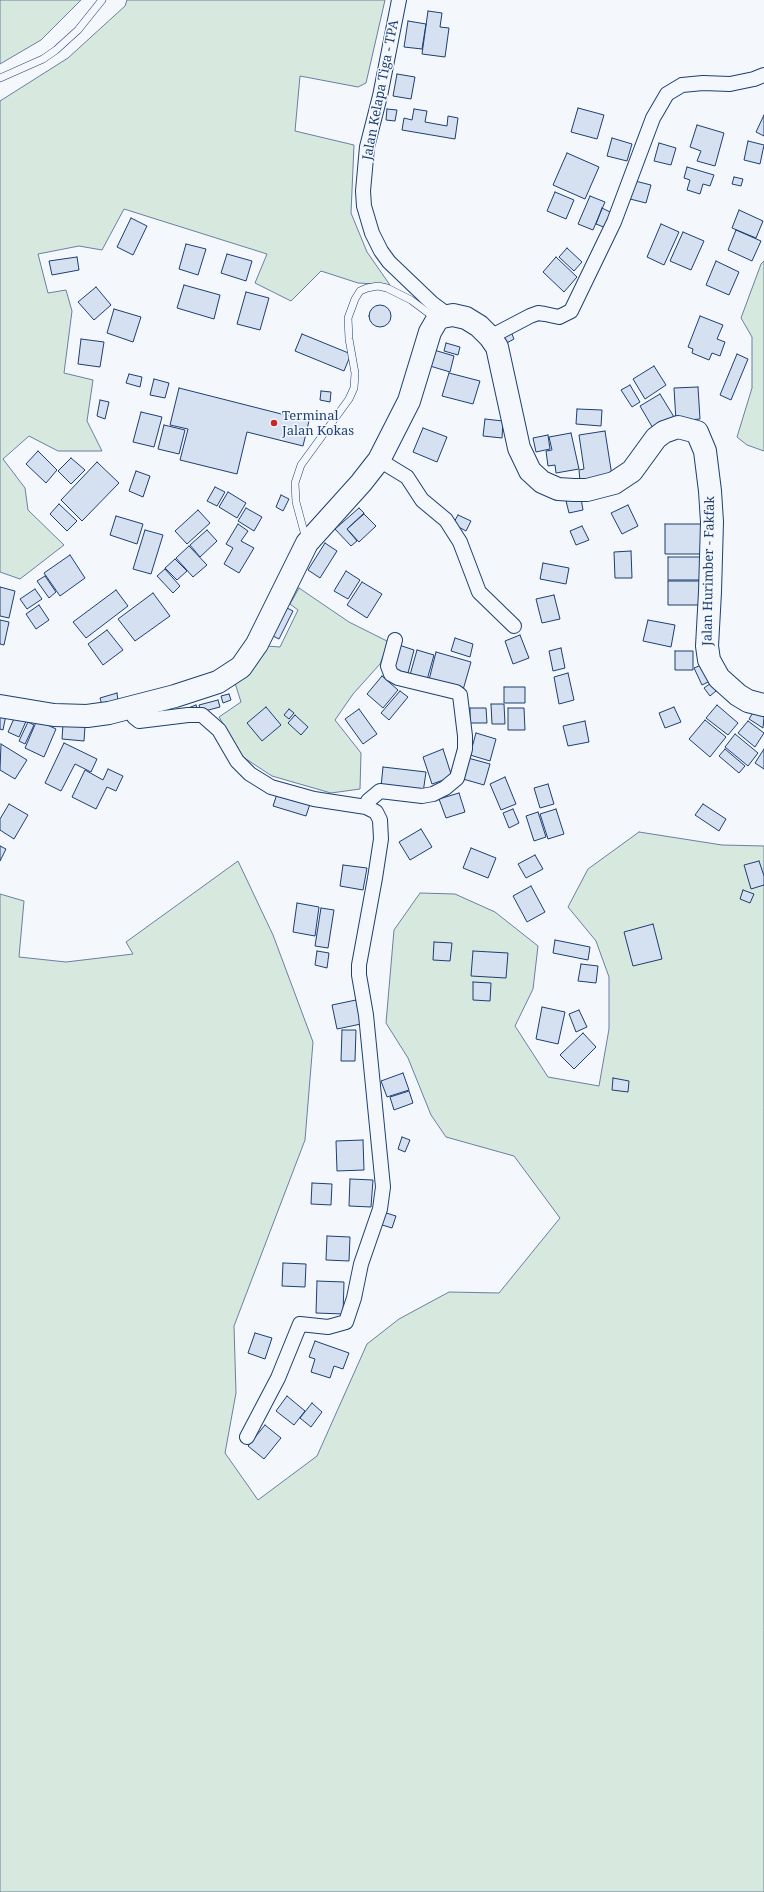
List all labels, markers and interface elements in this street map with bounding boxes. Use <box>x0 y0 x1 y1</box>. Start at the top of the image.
street label: Jalan Kelapa Tiga - TPA <box>360 19 402 161</box>
place label: Terminal Jalan Kokas <box>282 408 354 439</box>
marker: Terminal Jalan Kokas <box>269 418 279 428</box>
street label: Jalan Hurimber - Fakfak <box>700 496 718 646</box>

